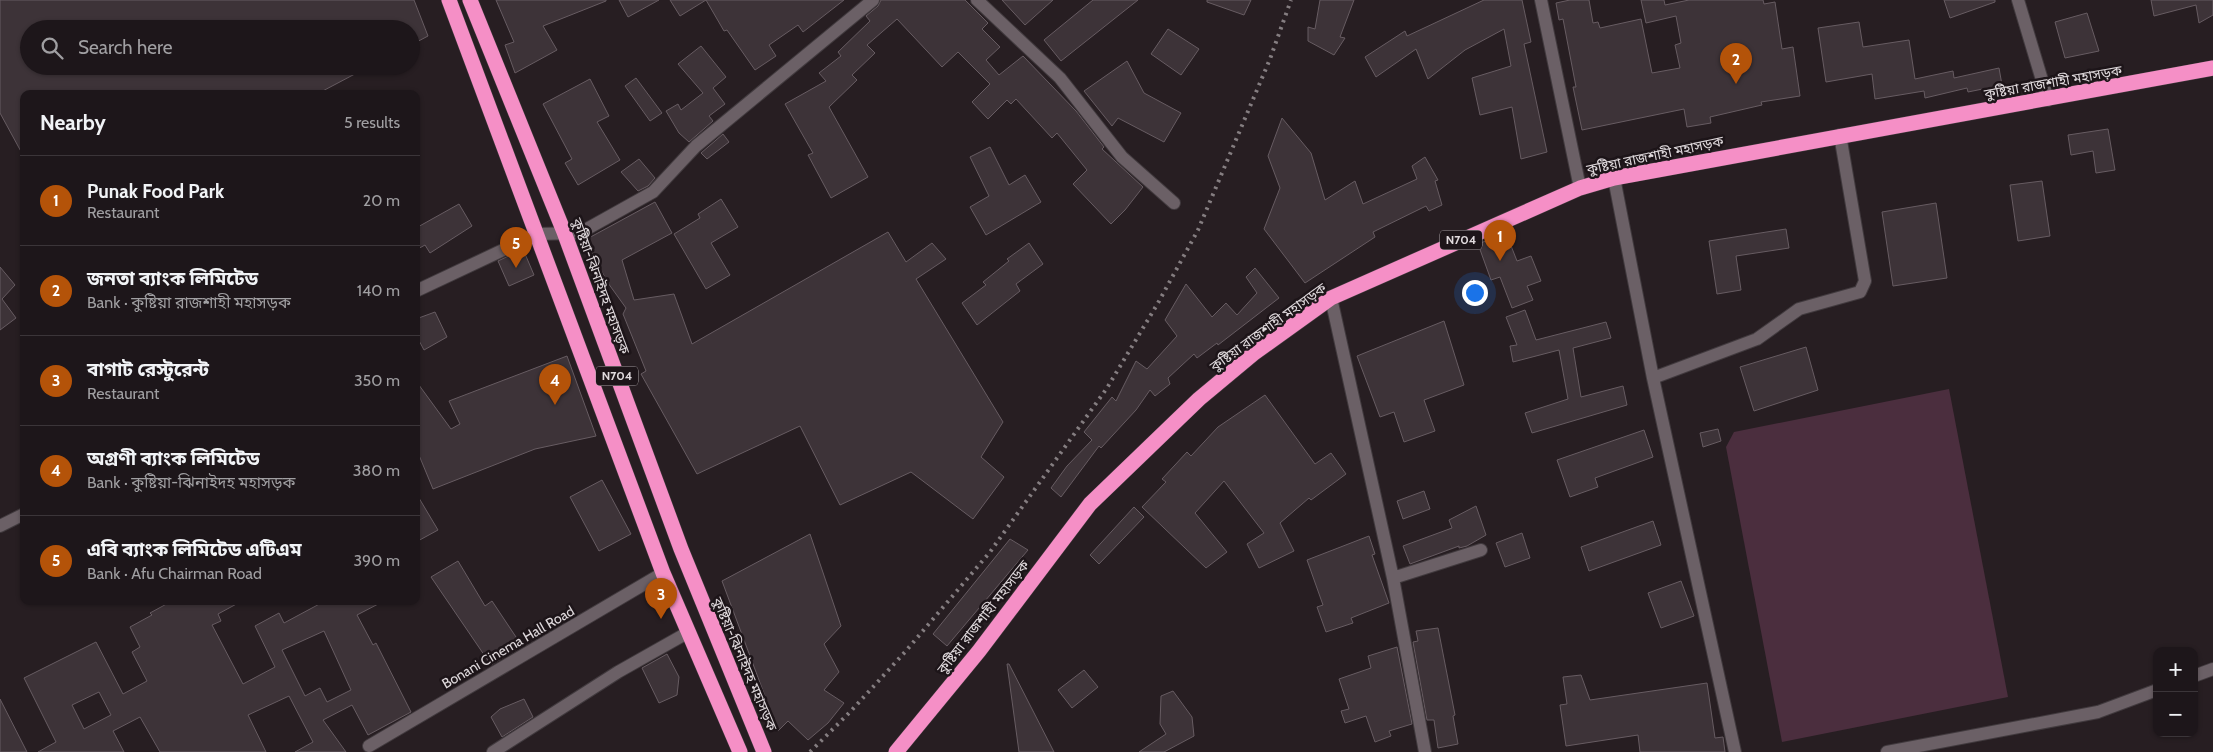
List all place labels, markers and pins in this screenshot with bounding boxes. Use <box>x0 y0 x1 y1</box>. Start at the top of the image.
pin: 2 <box>1720 43 1752 84</box>
pin: 1 <box>1484 220 1516 261</box>
pin: 5 <box>500 227 532 268</box>
pin: 4 <box>539 364 571 405</box>
pin: 3 <box>645 578 677 619</box>

